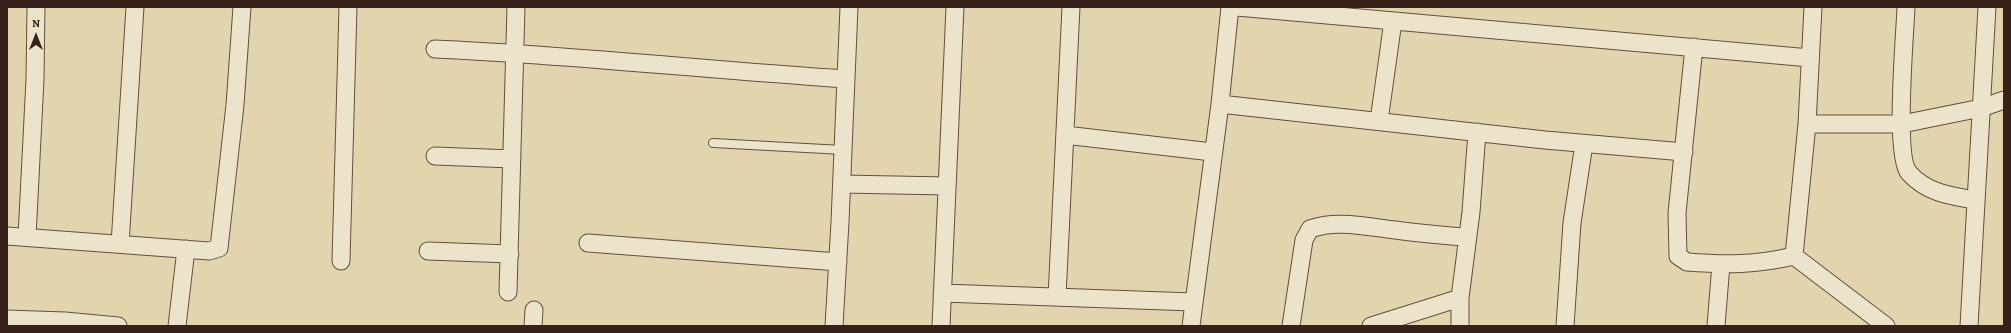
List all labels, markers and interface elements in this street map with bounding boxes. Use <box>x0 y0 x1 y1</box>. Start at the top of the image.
north arrow <box>16 16 56 56</box>
text: N <box>32 16 40 31</box>

